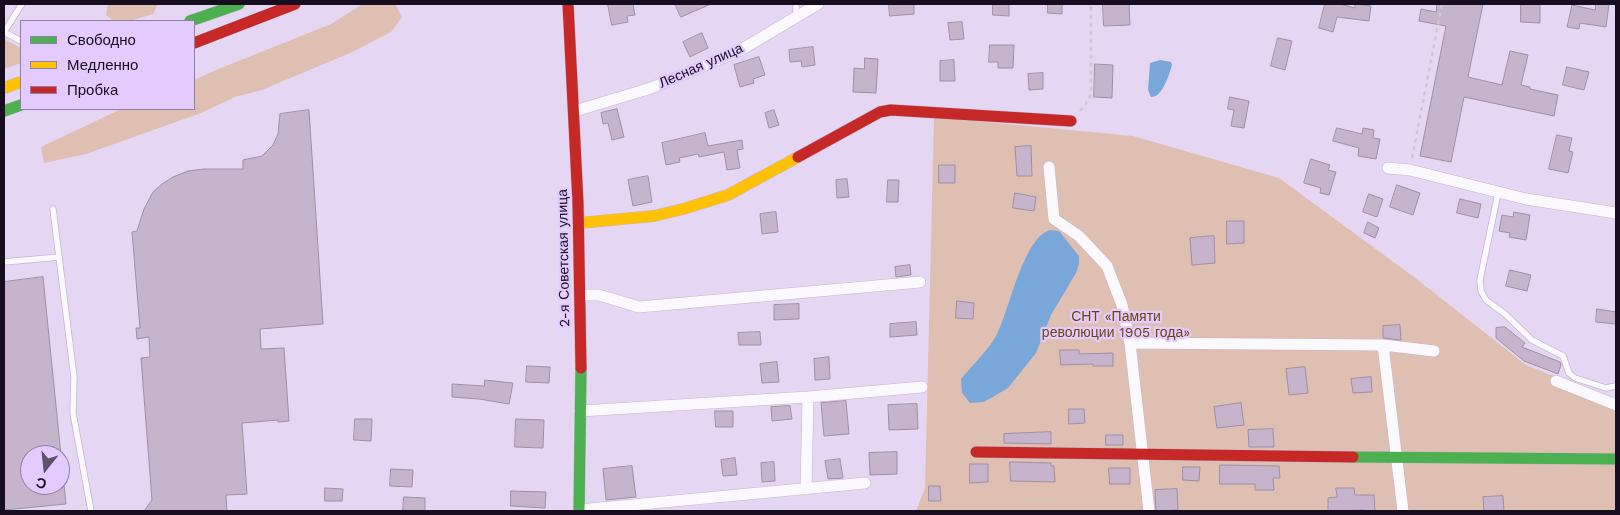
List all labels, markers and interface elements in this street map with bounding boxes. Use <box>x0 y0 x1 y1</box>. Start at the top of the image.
legend <box>20 20 195 110</box>
text: Свободно <box>67 31 136 49</box>
street label: Лесная улица <box>656 40 746 92</box>
text: Медленно <box>67 56 138 74</box>
text: Пробка <box>67 81 118 99</box>
street label: 2-я Советская улица <box>554 189 574 327</box>
park label: СНТ «Памяти революции 1905 года» <box>1042 309 1190 342</box>
north arrow <box>20 445 70 495</box>
text: С <box>34 474 48 493</box>

